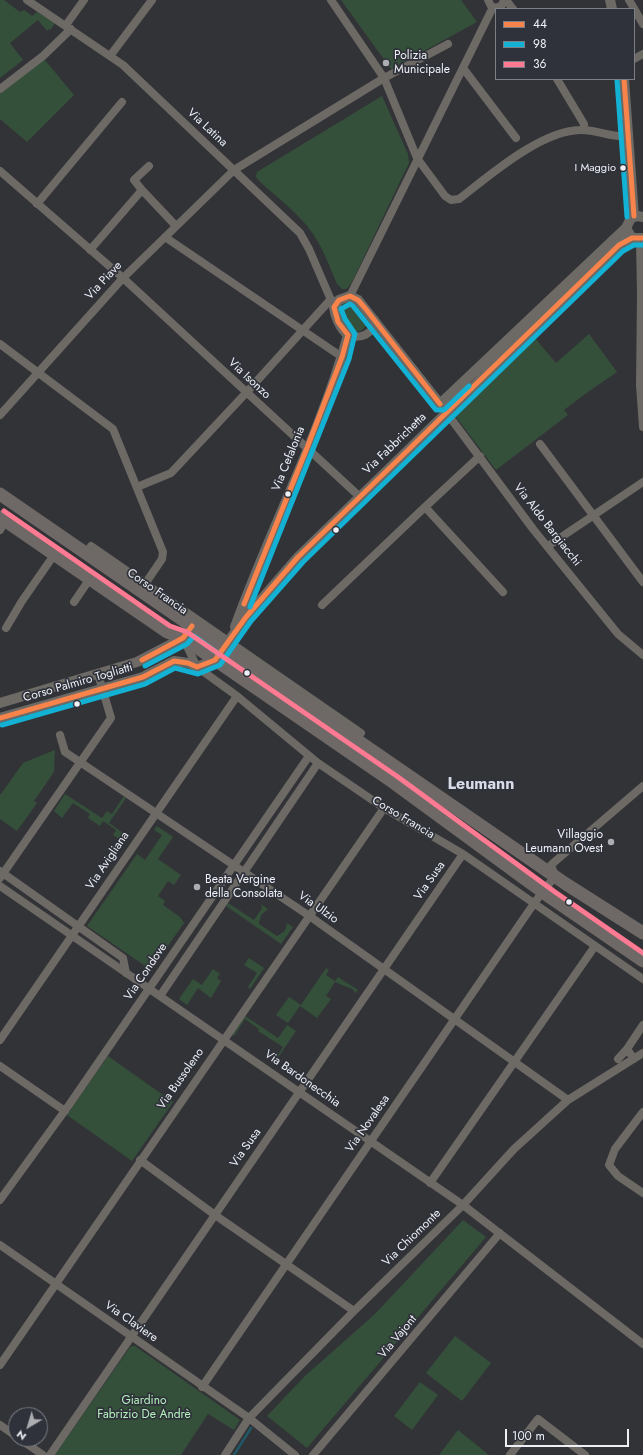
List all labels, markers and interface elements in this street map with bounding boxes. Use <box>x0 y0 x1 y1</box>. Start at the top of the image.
legend <box>495 8 635 80</box>
text: 44 <box>533 15 547 33</box>
text: 98 <box>533 35 546 53</box>
place label: Polizia Municipale <box>394 49 450 77</box>
text: 36 <box>533 55 546 73</box>
marker: Polizia Municipale <box>381 58 391 68</box>
street label: Via Latina <box>184 106 230 150</box>
place label: I Maggio <box>574 161 616 175</box>
marker: I Maggio <box>618 163 628 173</box>
street label: Via Piave <box>83 259 125 303</box>
street label: Via Isonzo <box>225 356 273 402</box>
street label: Via Fabbrichetta <box>360 410 430 478</box>
street label: Via Cefalonia <box>269 425 309 493</box>
street label: Via Aldo Bargiacchi <box>510 481 584 569</box>
unlabelled marker <box>283 489 293 499</box>
unlabelled marker <box>331 525 341 535</box>
street label: Corso Francia <box>124 566 190 618</box>
street label: Corso Palmiro Togliatti <box>21 660 135 706</box>
unlabelled marker <box>242 668 252 678</box>
unlabelled marker <box>72 699 82 709</box>
district label: Leumann <box>448 775 514 795</box>
street label: Corso Francia <box>369 794 437 842</box>
place label: Villaggio Leumann Ovest <box>525 828 603 856</box>
street label: Via Avigliana <box>83 829 133 893</box>
marker: Villaggio Leumann Ovest <box>606 837 616 847</box>
street label: Via Susa <box>412 859 448 903</box>
place label: Beata Vergine della Consolata <box>205 873 283 901</box>
marker: Beata Vergine della Consolata <box>192 882 202 892</box>
street label: Via Ulzio <box>295 889 341 927</box>
unlabelled marker <box>564 897 574 907</box>
street label: Via Condove <box>122 941 170 1003</box>
street label: Via Bussoleno <box>155 1046 207 1112</box>
street label: Via Bardonecchia <box>261 1047 343 1111</box>
street label: Via Novalesa <box>343 1093 393 1155</box>
street label: Via Susa <box>228 1126 264 1170</box>
street label: Via Chiomonte <box>380 1206 444 1270</box>
street label: Via Claviere <box>102 1298 160 1346</box>
street label: Via Vajont <box>376 1313 420 1361</box>
park label: Giardino Fabrizio De Andrè <box>97 1394 191 1422</box>
north arrow <box>8 1407 48 1447</box>
scale bar <box>507 1421 631 1447</box>
text: N <box>13 1427 30 1445</box>
text: 100 m <box>512 1427 545 1445</box>

